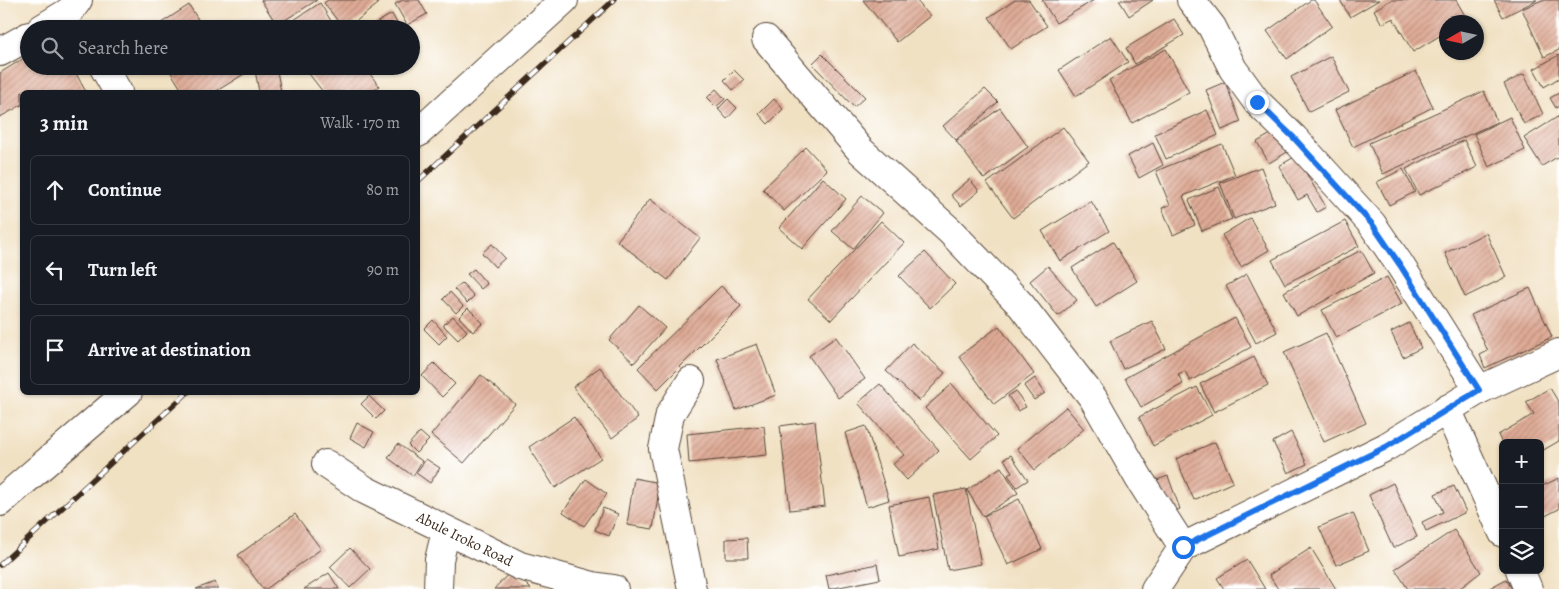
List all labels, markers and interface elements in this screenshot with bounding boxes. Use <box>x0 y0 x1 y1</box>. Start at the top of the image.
north arrow <box>1439 15 1484 60</box>
search box <box>20 20 420 75</box>
icon: search <box>38 34 66 62</box>
text: Search here <box>78 35 168 61</box>
route end <box>1246 91 1269 114</box>
text: 3 min <box>40 109 88 137</box>
text: Walk · 170 m <box>320 112 400 134</box>
icon: ahead <box>41 176 69 204</box>
text: Continue <box>88 177 162 203</box>
text: 80 m <box>366 179 399 201</box>
icon: left <box>41 256 69 284</box>
text: Turn left <box>88 257 157 283</box>
text: 90 m <box>367 259 399 281</box>
icon: arrive <box>41 336 69 364</box>
text: Arrive at destination <box>88 337 251 363</box>
map controls <box>1499 439 1544 574</box>
button: + <box>1499 439 1544 484</box>
button: − <box>1499 484 1544 529</box>
street label: Abule Iroko Road <box>412 506 517 571</box>
button: layers <box>1499 529 1544 574</box>
route start <box>1172 536 1195 559</box>

